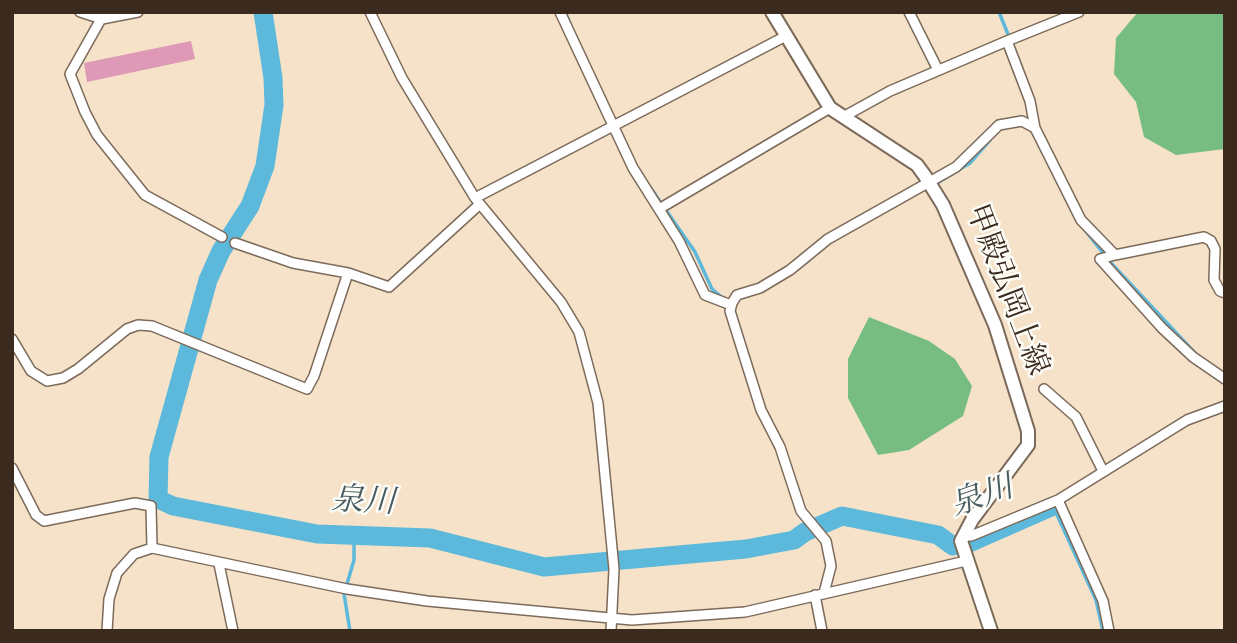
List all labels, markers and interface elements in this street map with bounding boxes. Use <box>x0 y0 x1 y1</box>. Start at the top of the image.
street label: 甲殿弘岡上線 <box>955 201 1053 381</box>
water label: 泉川 <box>946 471 1020 529</box>
water label: 泉川 <box>330 484 396 526</box>

